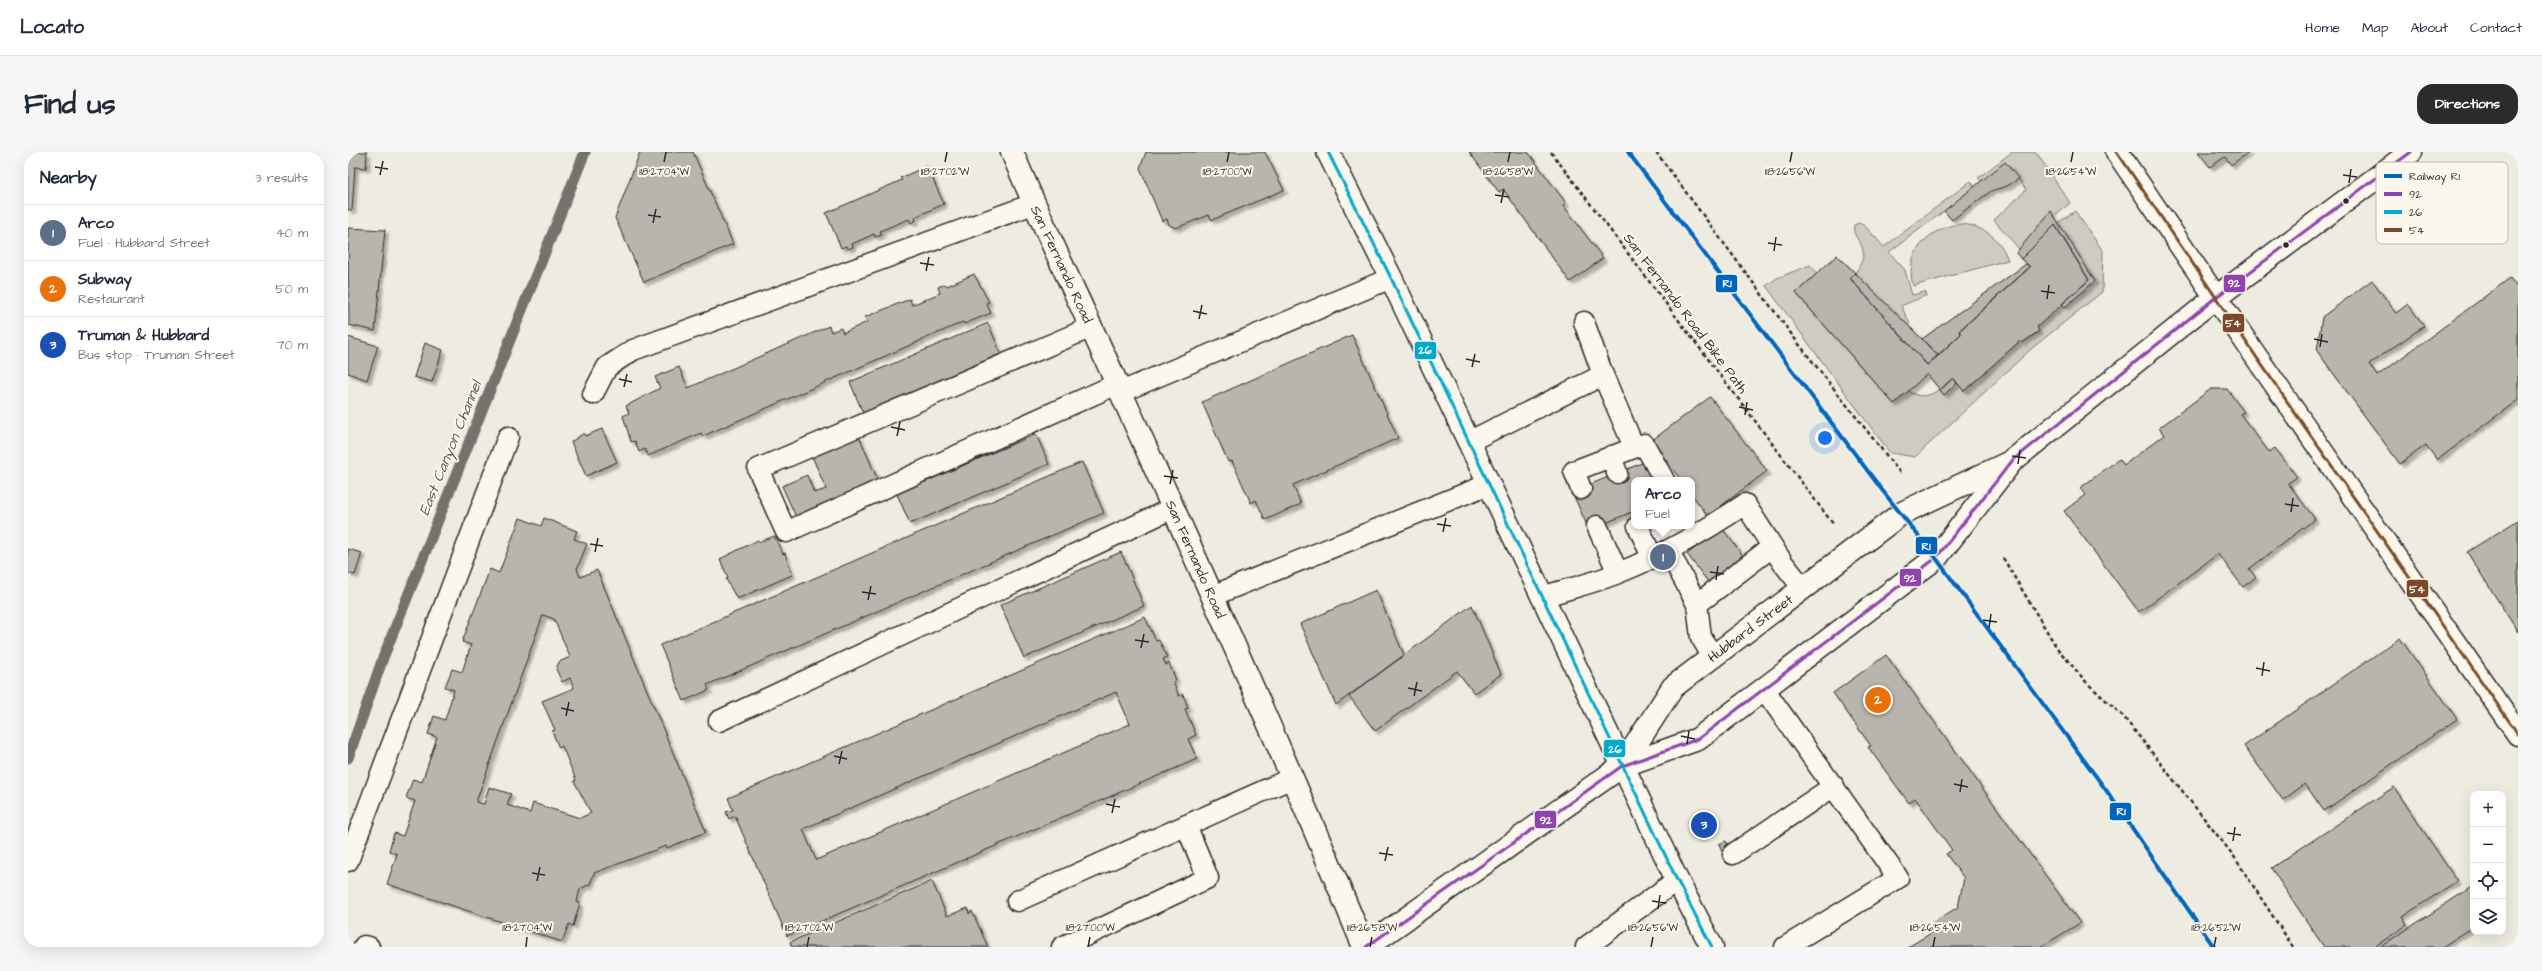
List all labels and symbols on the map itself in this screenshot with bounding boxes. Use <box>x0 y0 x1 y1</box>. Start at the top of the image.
legend <box>2376 162 2508 244</box>
text: 118°27'04"W <box>639 165 689 179</box>
text: 118°27'02"W <box>921 165 970 179</box>
text: 118°27'00"W <box>1202 165 1252 179</box>
text: 118°26'58"W <box>1483 165 1534 179</box>
text: 118°26'56"W <box>1765 165 1816 179</box>
text: 118°26'54"W <box>2046 165 2097 179</box>
text: Railway R1 <box>2409 169 2461 185</box>
text: 92 <box>2409 187 2422 202</box>
unlabelled marker <box>2341 196 2351 206</box>
street label: San Fernando Road <box>1025 202 1097 326</box>
text: 26 <box>2409 205 2422 220</box>
text: 54 <box>2409 223 2425 238</box>
street label: San Fernando Road Bike Path <box>1618 229 1752 398</box>
unlabelled marker <box>2281 240 2291 250</box>
line badge: R1 <box>1715 274 1738 293</box>
line badge: 92 <box>2223 274 2246 293</box>
text: R1 <box>1722 276 1732 291</box>
text: 92 <box>2228 276 2241 291</box>
line badge: 54 <box>2222 313 2245 333</box>
text: 54 <box>2225 316 2241 331</box>
line badge: 26 <box>1414 341 1437 360</box>
text: 26 <box>1417 343 1432 358</box>
water label: East Canyon Channel <box>414 376 489 519</box>
your location <box>1815 428 1835 448</box>
street label: San Fernando Road <box>1160 497 1230 622</box>
line badge: R1 <box>1915 536 1938 555</box>
text: R1 <box>1921 539 1931 554</box>
pin: 1 <box>1650 542 1676 572</box>
line badge: 92 <box>1899 568 1922 587</box>
text: 92 <box>1904 571 1917 586</box>
line badge: 54 <box>2406 579 2429 598</box>
text: 54 <box>2409 582 2425 597</box>
street label: Hubbard Street <box>1704 590 1798 668</box>
pin: 2 <box>1865 685 1891 715</box>
line badge: 26 <box>1603 739 1626 758</box>
text: 26 <box>1607 742 1622 757</box>
line badge: R1 <box>2109 802 2132 821</box>
text: R1 <box>2116 804 2126 819</box>
line badge: 92 <box>1534 810 1557 829</box>
pin: 3 <box>1691 810 1717 840</box>
text: 92 <box>1540 813 1553 828</box>
text: 118°27'04"W <box>502 921 552 935</box>
text: 118°27'02"W <box>785 921 834 935</box>
text: 118°27'00"W <box>1065 921 1115 935</box>
text: 118°26'58"W <box>1347 921 1398 935</box>
text: 118°26'56"W <box>1628 921 1679 935</box>
text: 118°26'54"W <box>1910 921 1961 935</box>
text: 118°26'52"W <box>2191 921 2241 935</box>

